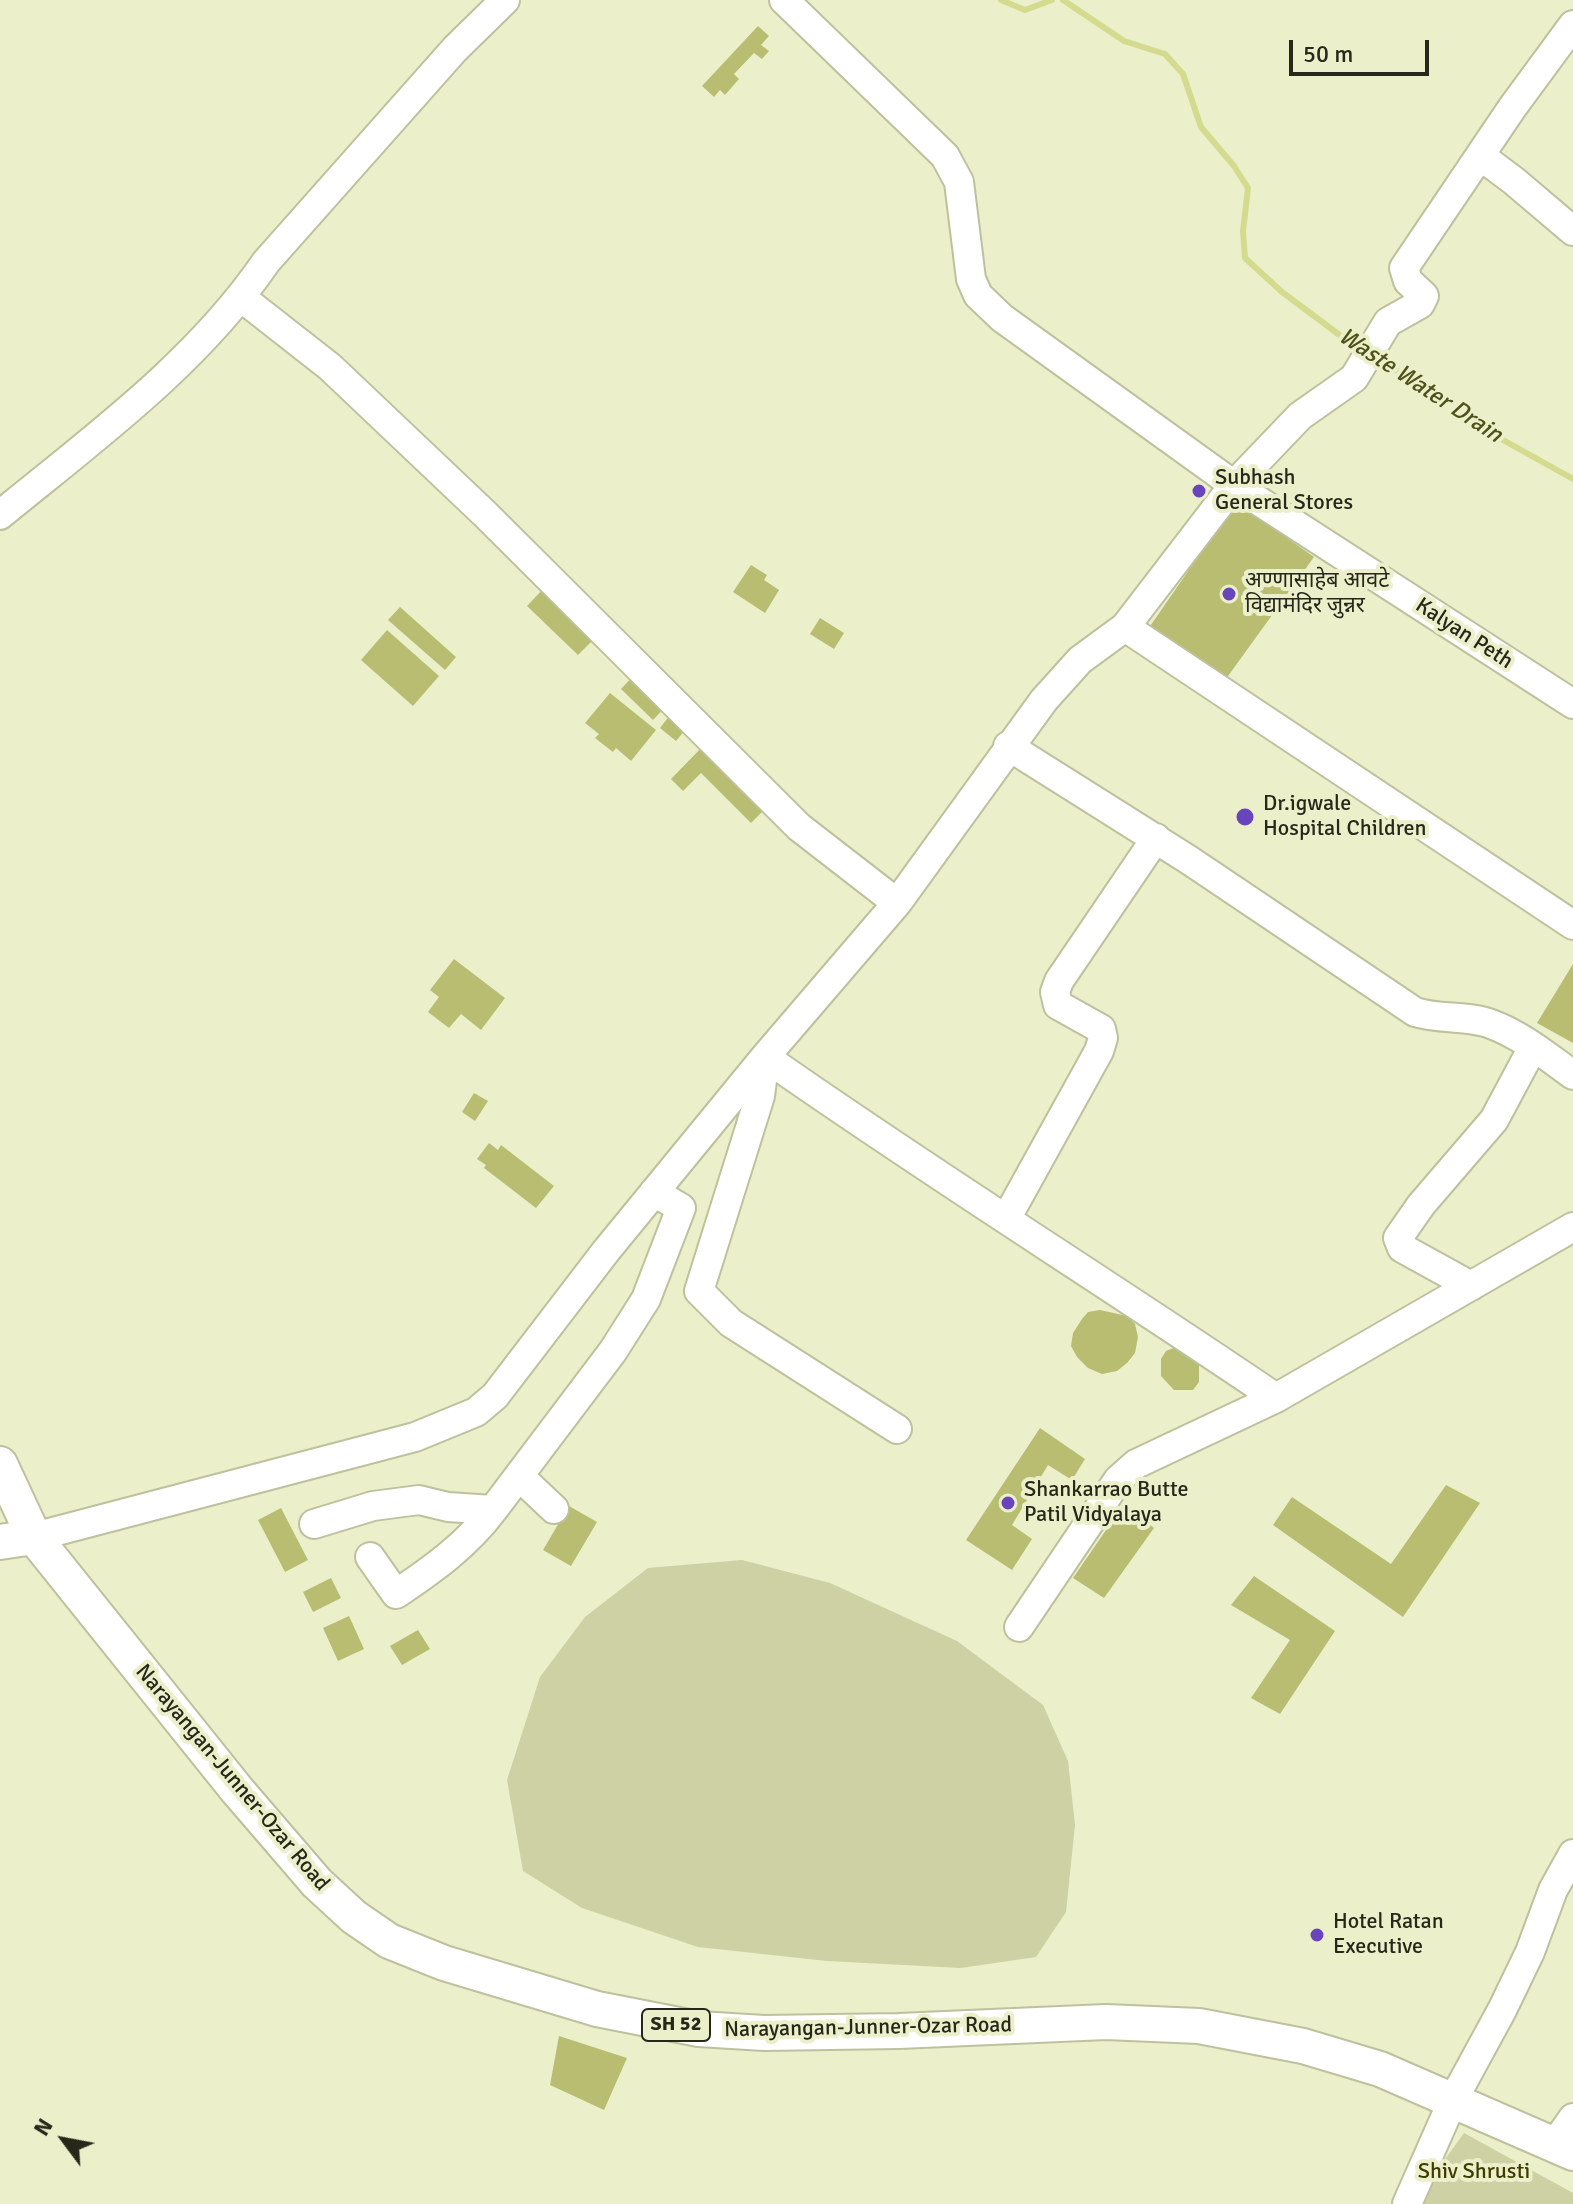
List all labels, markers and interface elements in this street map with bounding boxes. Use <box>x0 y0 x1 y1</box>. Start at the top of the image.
scale bar <box>1293 24 1433 74</box>
text: 50 m <box>1303 39 1353 69</box>
water label: Waste Water Drain <box>1333 322 1507 450</box>
place label: Subhash General Stores <box>1215 465 1353 516</box>
marker: Subhash General Stores <box>1190 482 1208 500</box>
place label: अण्णासाहेब आवटे विद्यामंदिर जुन्नर <box>1245 568 1389 620</box>
marker: अण्णासाहेब आवटे विद्यामंदिर जुन्नर <box>1220 585 1238 603</box>
street label: Kalyan Peth <box>1410 593 1518 675</box>
place label: Dr.igwale Hospital Children <box>1263 791 1426 842</box>
marker: Dr.igwale Hospital Children <box>1234 806 1256 828</box>
place label: Shankarrao Butte Patil Vidyalaya <box>1024 1477 1188 1528</box>
marker: Shankarrao Butte Patil Vidyalaya <box>999 1494 1017 1512</box>
street label: Narayangan-Junner-Ozar Road <box>129 1659 335 1897</box>
place label: Hotel Ratan Executive <box>1333 1909 1444 1960</box>
marker: Hotel Ratan Executive <box>1308 1926 1326 1944</box>
road number: SH 52 <box>642 2009 710 2041</box>
street label: Narayangan-Junner-Ozar Road <box>724 2012 1012 2044</box>
north arrow <box>24 2100 104 2180</box>
text: N <box>28 2113 59 2141</box>
park label: Shiv Shrusti <box>1418 2159 1530 2185</box>

